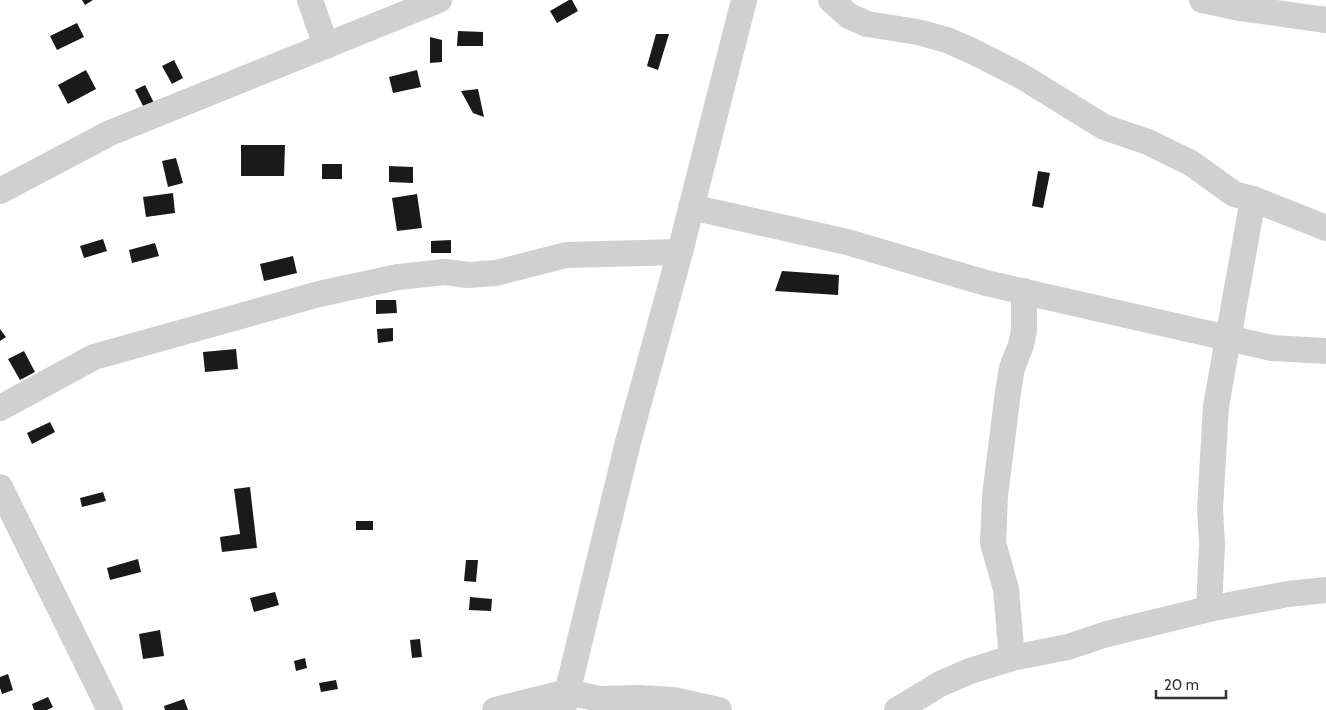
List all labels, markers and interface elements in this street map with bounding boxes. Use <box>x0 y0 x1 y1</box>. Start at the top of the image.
scale bar <box>1156 668 1226 700</box>
text: 20 m <box>1164 676 1199 694</box>

